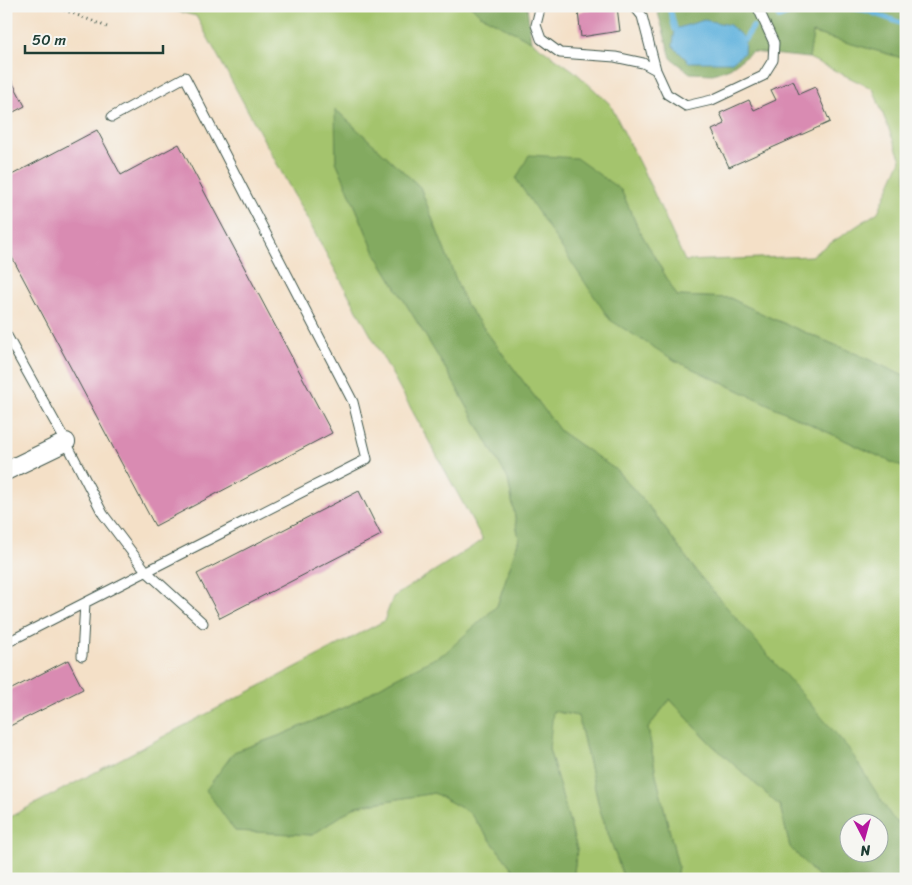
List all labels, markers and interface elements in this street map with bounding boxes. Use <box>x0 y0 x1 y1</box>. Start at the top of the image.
scale bar <box>25 22 162 54</box>
text: 50 m <box>32 27 67 53</box>
north arrow <box>840 812 890 862</box>
text: N <box>859 837 872 863</box>

